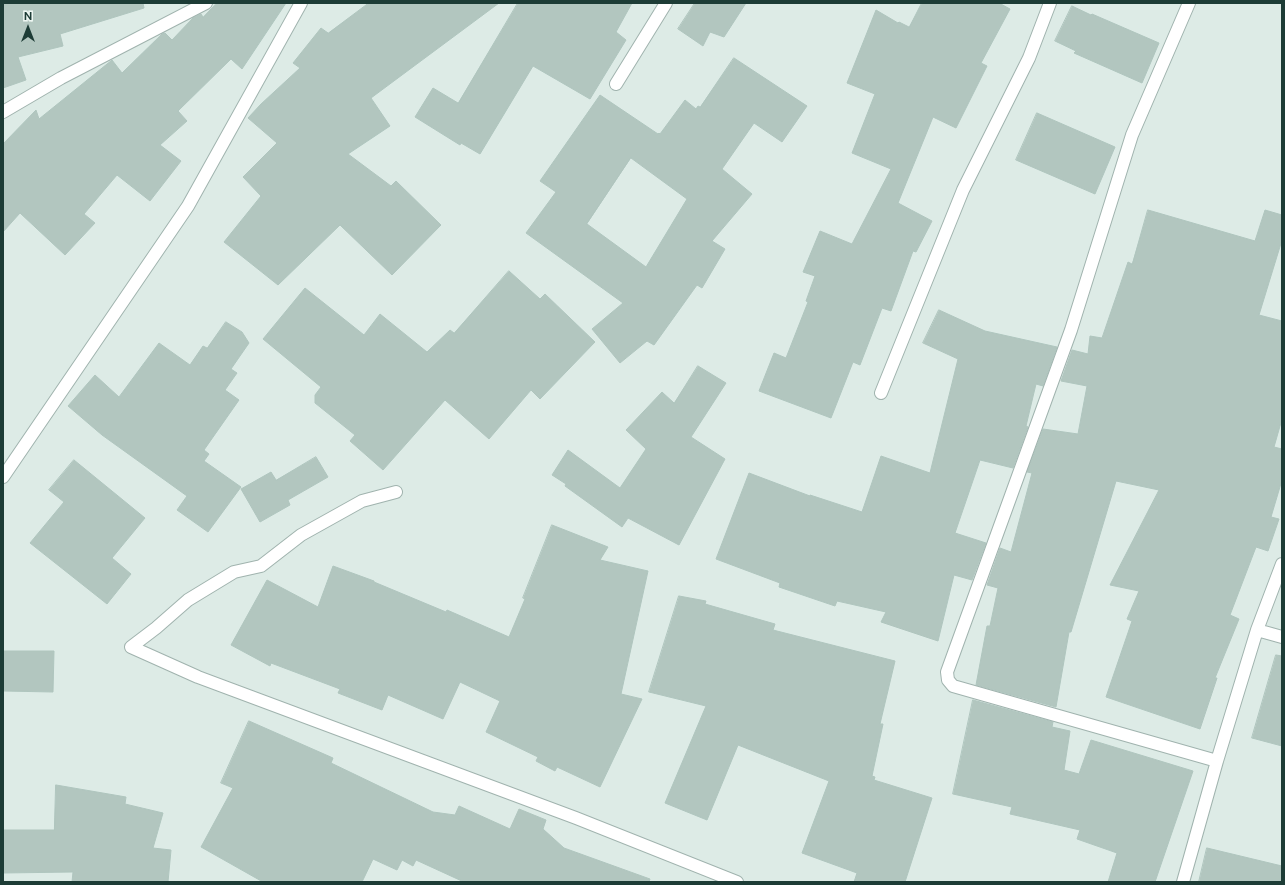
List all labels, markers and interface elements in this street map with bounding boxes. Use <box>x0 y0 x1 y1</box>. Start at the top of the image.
north arrow <box>8 8 48 48</box>
text: N <box>24 10 32 22</box>

